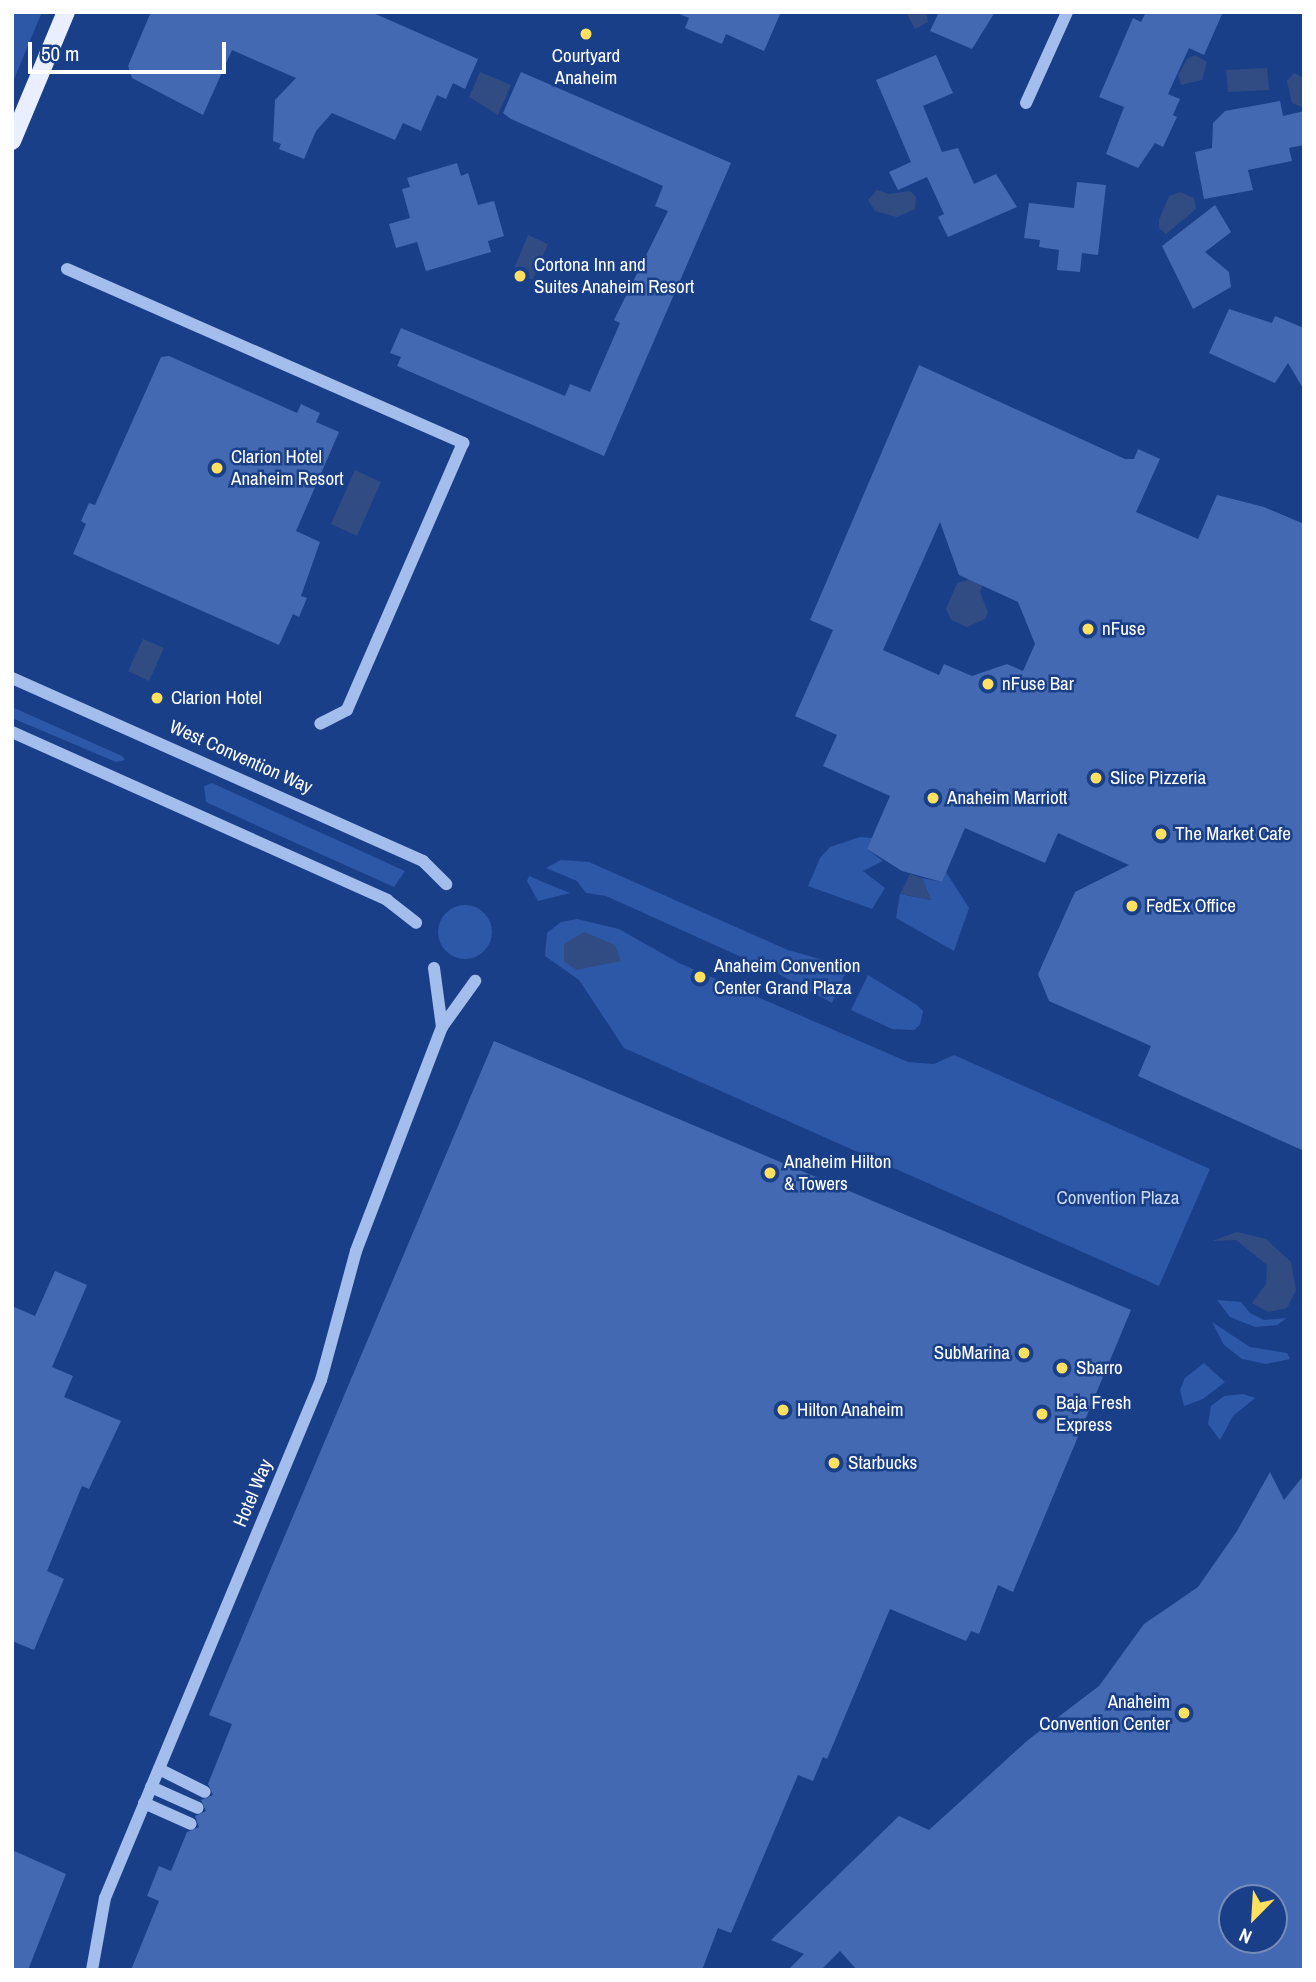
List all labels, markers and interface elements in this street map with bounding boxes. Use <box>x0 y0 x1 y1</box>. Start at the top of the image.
marker: Courtyard Anaheim <box>578 26 594 42</box>
scale bar <box>32 28 229 72</box>
text: 50 m <box>41 39 79 68</box>
place label: Courtyard Anaheim <box>552 45 620 89</box>
place label: Cortona Inn and Suites Anaheim Resort <box>534 254 695 298</box>
marker: Cortona Inn and Suites Anaheim Resort <box>512 268 528 284</box>
place label: Clarion Hotel Anaheim Resort <box>231 446 344 490</box>
marker: Clarion Hotel Anaheim Resort <box>209 460 225 476</box>
place label: nFuse <box>1102 618 1145 640</box>
marker: nFuse <box>1080 621 1096 637</box>
place label: nFuse Bar <box>1002 673 1074 695</box>
marker: nFuse Bar <box>980 676 996 692</box>
place label: Clarion Hotel <box>171 687 262 709</box>
marker: Clarion Hotel <box>149 690 165 706</box>
street label: West Convention Way <box>166 715 316 799</box>
place label: Slice Pizzeria <box>1110 767 1206 789</box>
marker: Slice Pizzeria <box>1088 770 1104 786</box>
place label: Anaheim Marriott <box>947 787 1067 809</box>
marker: Anaheim Marriott <box>925 790 941 806</box>
place label: The Market Cafe <box>1175 823 1291 845</box>
marker: The Market Cafe <box>1153 826 1169 842</box>
place label: FedEx Office <box>1146 895 1236 917</box>
marker: FedEx Office <box>1124 898 1140 914</box>
place label: Anaheim Convention Center Grand Plaza <box>714 955 860 999</box>
marker: Anaheim Convention Center Grand Plaza <box>692 969 708 985</box>
place label: Anaheim Hilton & Towers <box>784 1151 891 1195</box>
marker: Anaheim Hilton & Towers <box>762 1165 778 1181</box>
park label: Convention Plaza <box>1057 1187 1179 1209</box>
place label: SubMarina <box>934 1342 1010 1364</box>
marker: SubMarina <box>1016 1345 1032 1361</box>
place label: Sbarro <box>1076 1357 1123 1379</box>
marker: Sbarro <box>1054 1360 1070 1376</box>
place label: Baja Fresh Express <box>1056 1392 1131 1436</box>
place label: Hilton Anaheim <box>797 1399 904 1421</box>
marker: Hilton Anaheim <box>775 1402 791 1418</box>
marker: Baja Fresh Express <box>1034 1406 1050 1422</box>
place label: Starbucks <box>848 1452 917 1474</box>
marker: Starbucks <box>826 1455 842 1471</box>
street label: Hotel Way <box>229 1456 277 1530</box>
place label: Anaheim Convention Center <box>1039 1691 1170 1735</box>
marker: Anaheim Convention Center <box>1176 1705 1192 1721</box>
north arrow <box>1218 1884 1288 1954</box>
text: N <box>1235 1922 1256 1951</box>

